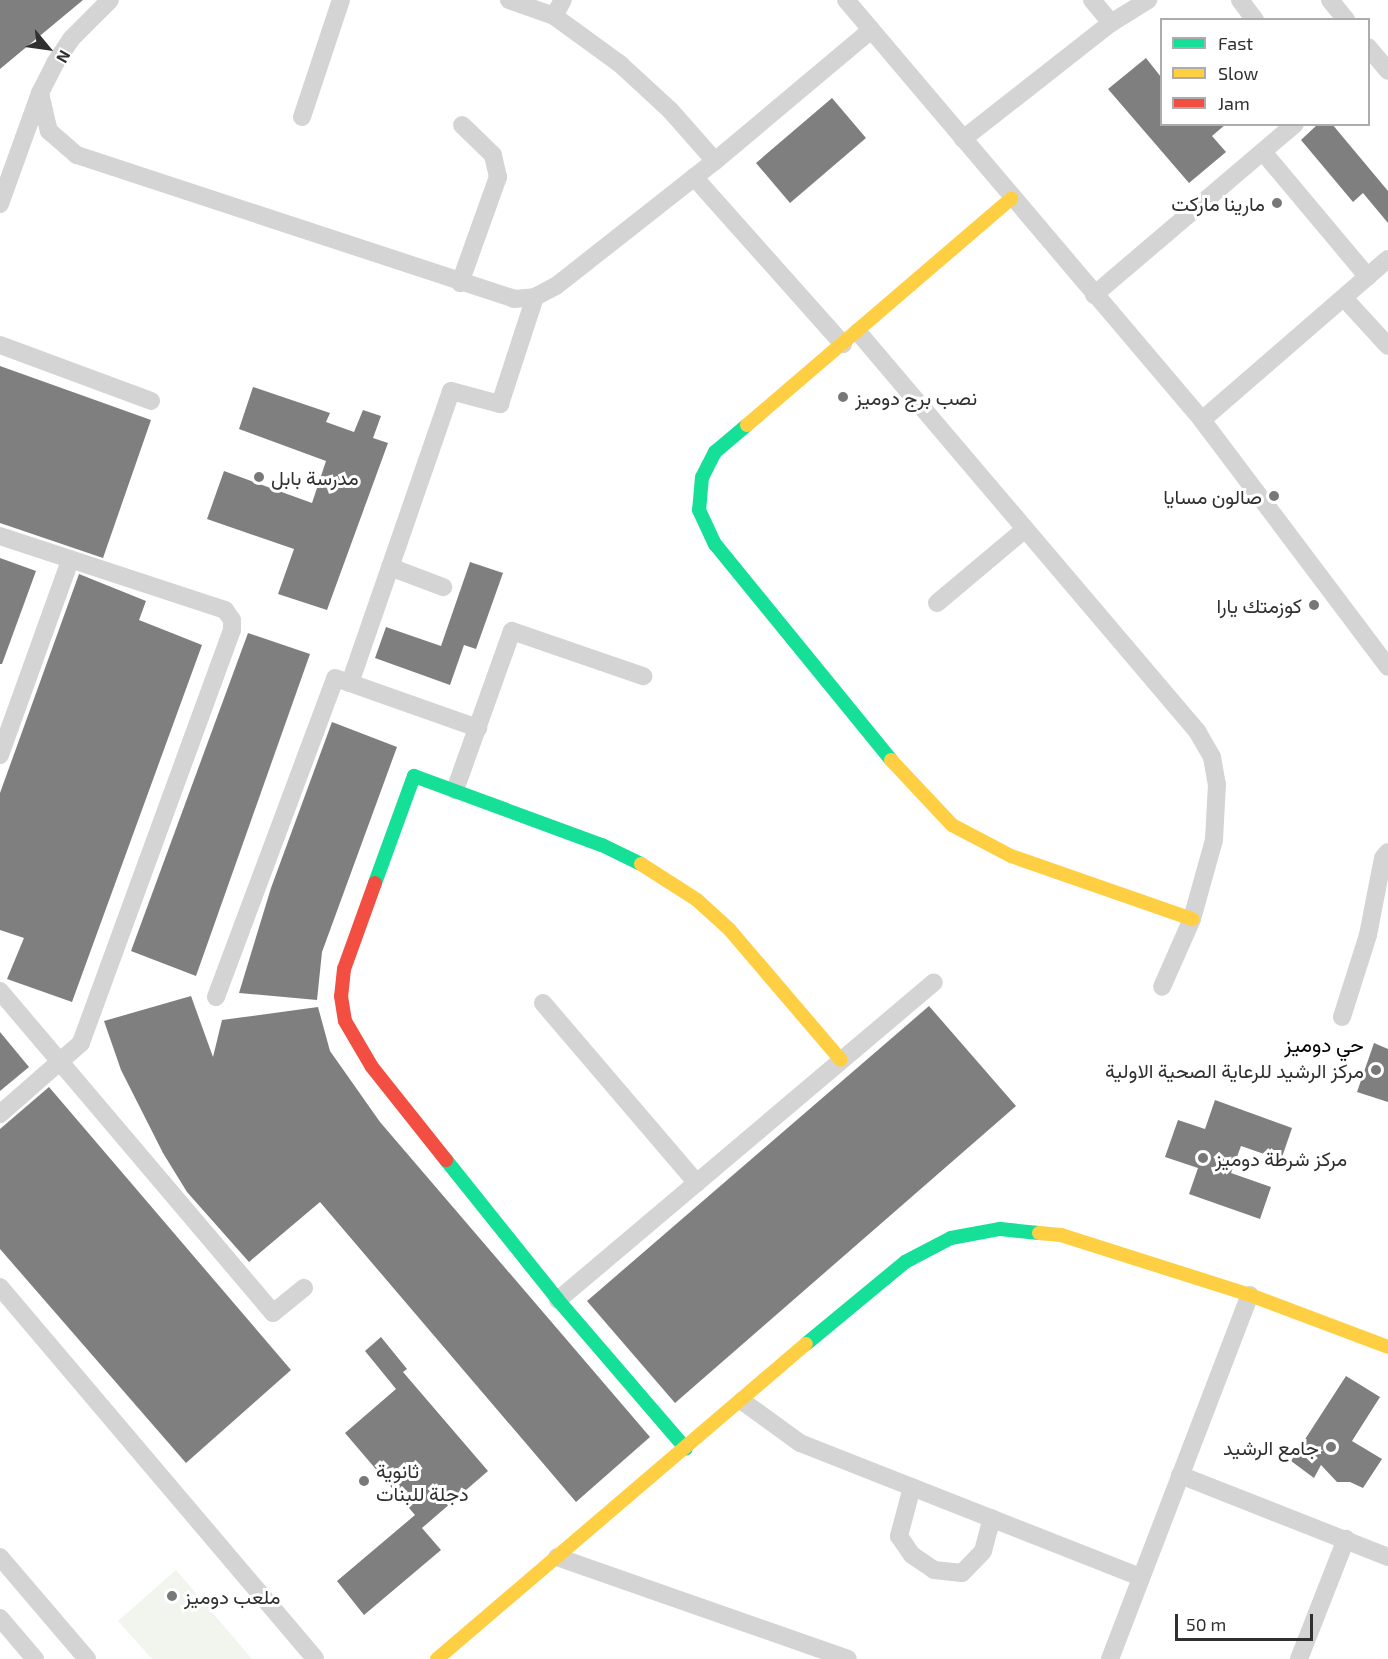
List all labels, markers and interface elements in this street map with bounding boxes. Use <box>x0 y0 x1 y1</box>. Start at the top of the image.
north arrow <box>18 18 78 78</box>
legend <box>1160 18 1370 126</box>
text: Fast <box>1218 32 1253 54</box>
text: N <box>53 47 75 67</box>
text: Slow <box>1218 62 1258 84</box>
text: Jam <box>1218 92 1250 114</box>
place label: مارينا ماركت <box>1171 191 1265 215</box>
marker: مارينا ماركت <box>1270 196 1284 210</box>
place label: نصب برج دوميز <box>855 385 977 409</box>
marker: نصب برج دوميز <box>836 390 850 404</box>
place label: مدرسة بابل <box>271 465 359 489</box>
marker: مدرسة بابل <box>252 470 266 484</box>
place label: صالون مسايا <box>1163 484 1262 508</box>
marker: صالون مسايا <box>1267 489 1281 503</box>
place label: كوزمتك يارا <box>1216 593 1302 617</box>
marker: كوزمتك يارا <box>1307 598 1321 612</box>
district label: حي دوميز <box>1284 1031 1364 1057</box>
place label: مركز الرشيد للرعاية الصحية الاولية <box>1105 1058 1364 1082</box>
marker: مركز الرشيد للرعاية الصحية الاولية <box>1369 1063 1383 1077</box>
place label: مركز شرطة دوميز <box>1215 1146 1347 1170</box>
marker: مركز شرطة دوميز <box>1196 1151 1210 1165</box>
place label: جامع الرشيد <box>1223 1435 1319 1459</box>
marker: جامع الرشيد <box>1324 1440 1338 1454</box>
place label: ثانوية دجلة للبنات <box>376 1458 469 1505</box>
marker: ثانوية دجلة للبنات <box>357 1474 371 1488</box>
place label: ملعب دوميز <box>184 1584 280 1608</box>
marker: ملعب دوميز <box>165 1589 179 1603</box>
scale bar <box>1178 1602 1316 1640</box>
text: 50 m <box>1186 1613 1226 1635</box>

